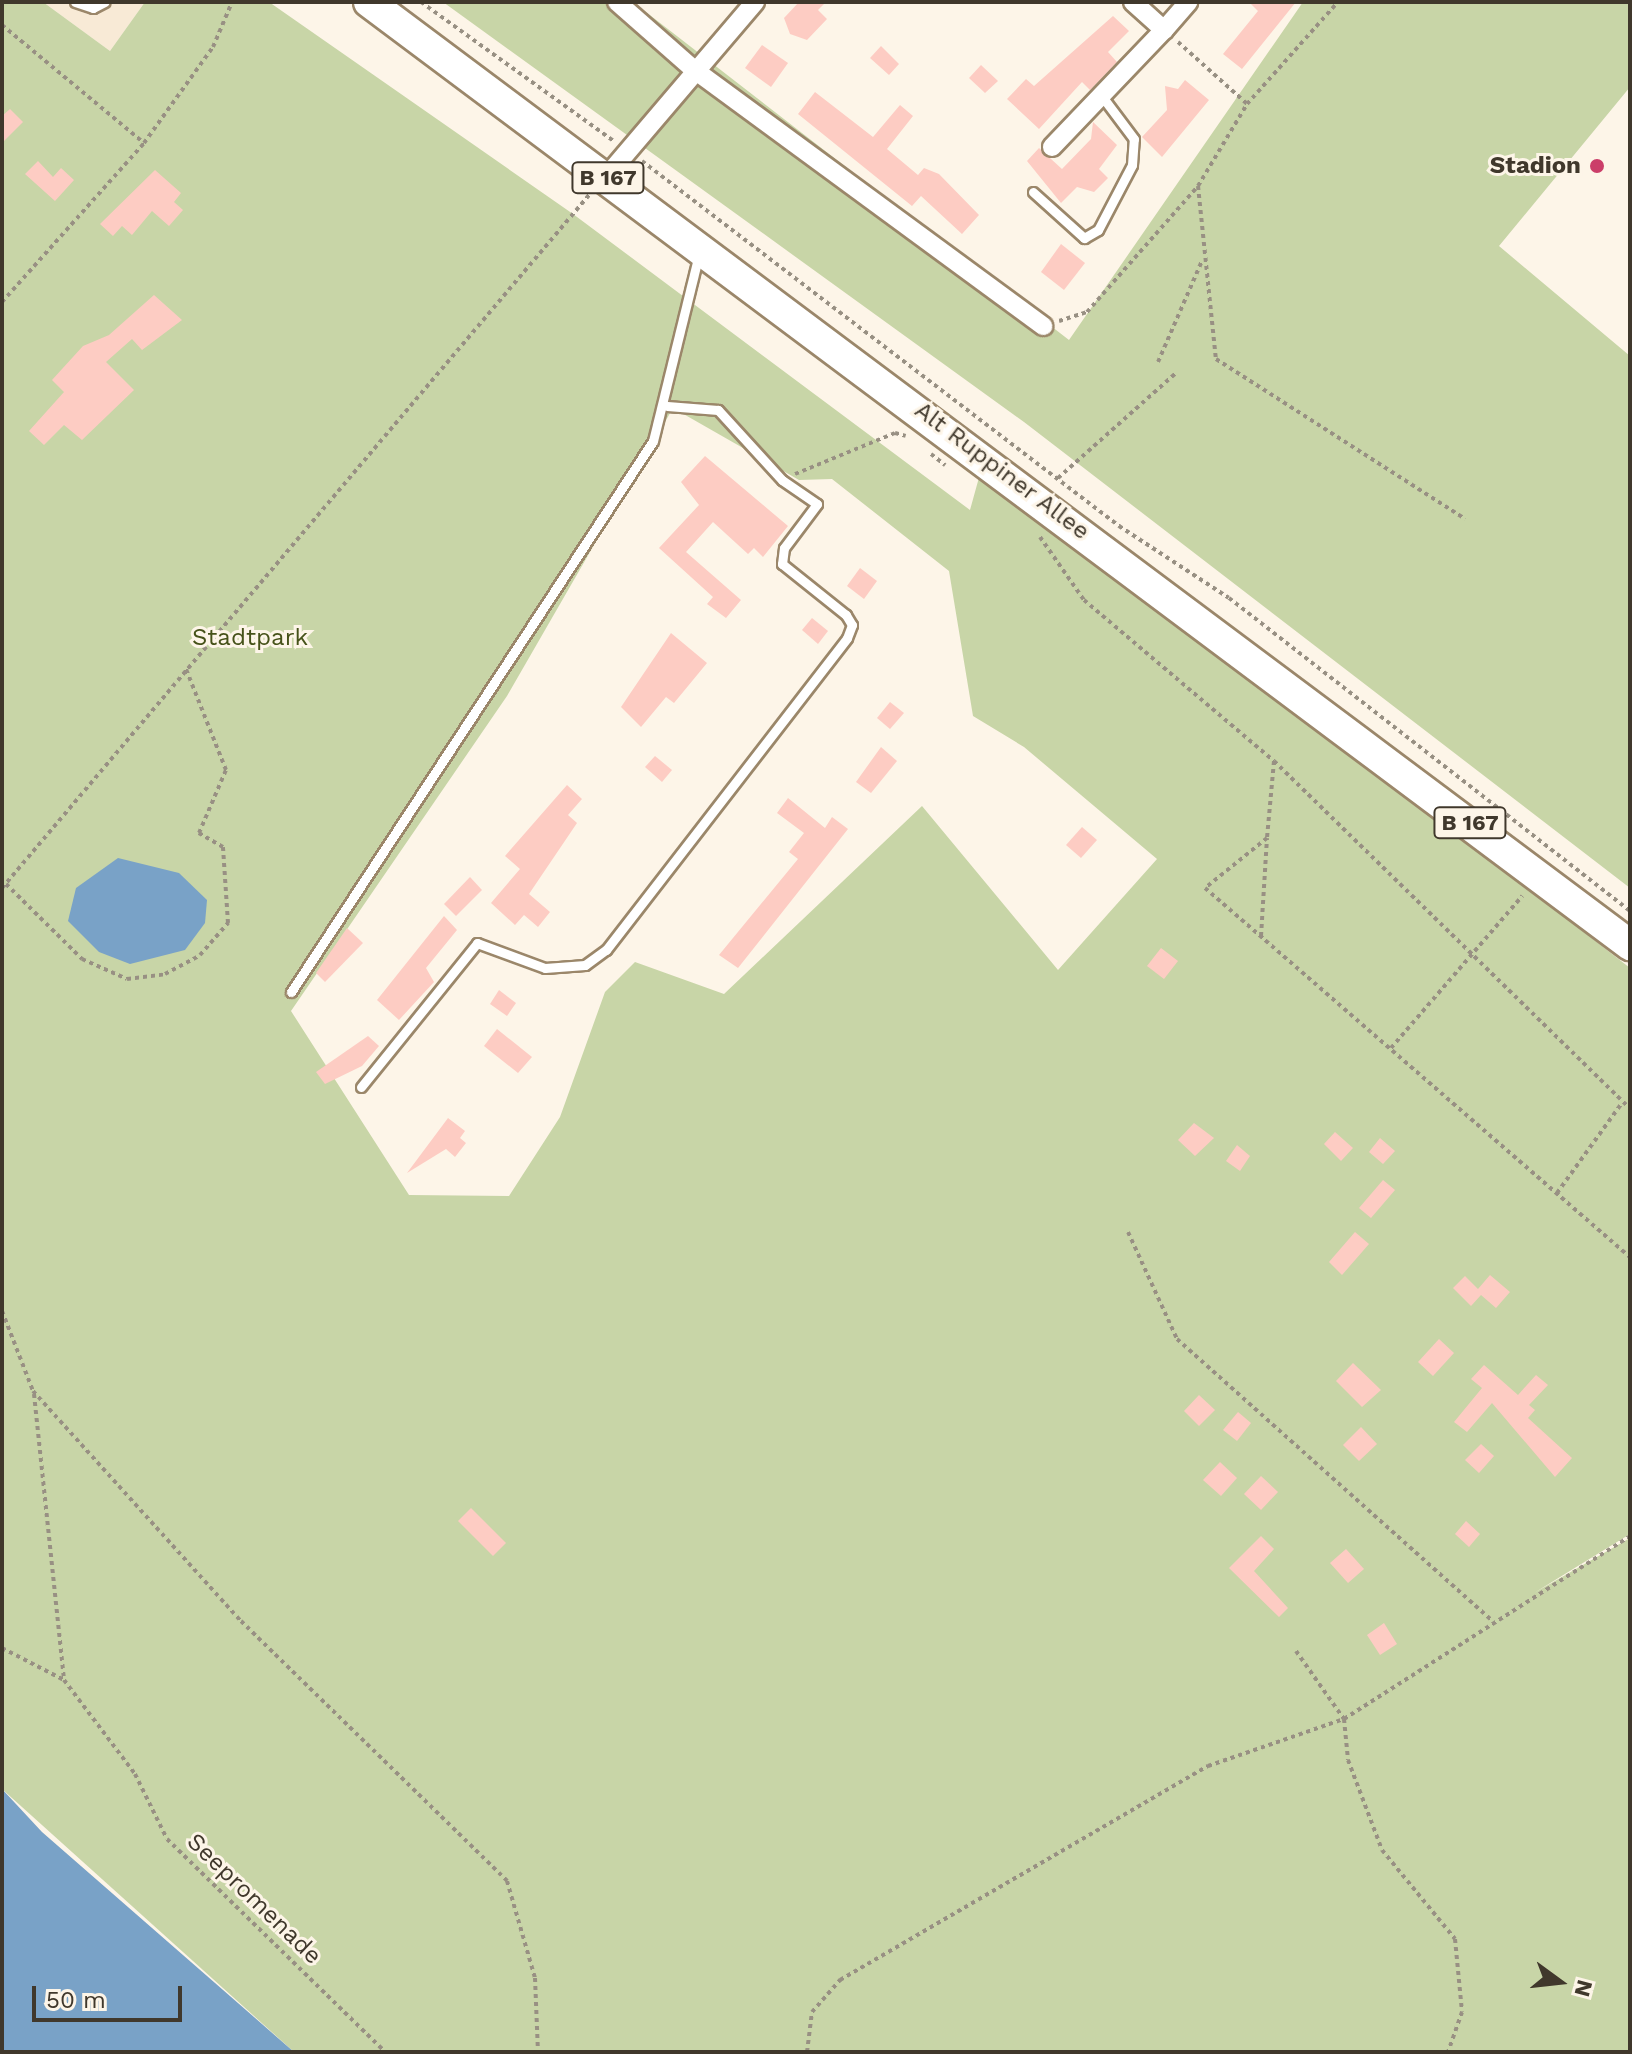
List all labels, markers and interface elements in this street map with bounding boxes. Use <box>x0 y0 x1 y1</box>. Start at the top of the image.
place label: Stadion <box>1490 152 1581 180</box>
marker: Stadion <box>1588 157 1606 175</box>
road number: B 167 <box>570 160 646 196</box>
street label: Alt Ruppiner Allee <box>908 395 1096 547</box>
park label: Stadtpark <box>192 624 308 652</box>
road number: B 167 <box>1432 805 1508 841</box>
street label: Seepromenade <box>181 1828 327 1970</box>
north arrow <box>1520 1942 1600 2022</box>
scale bar <box>36 1970 186 2020</box>
text: N <box>1569 1977 1598 1999</box>
text: 50 m <box>46 1986 106 2014</box>

